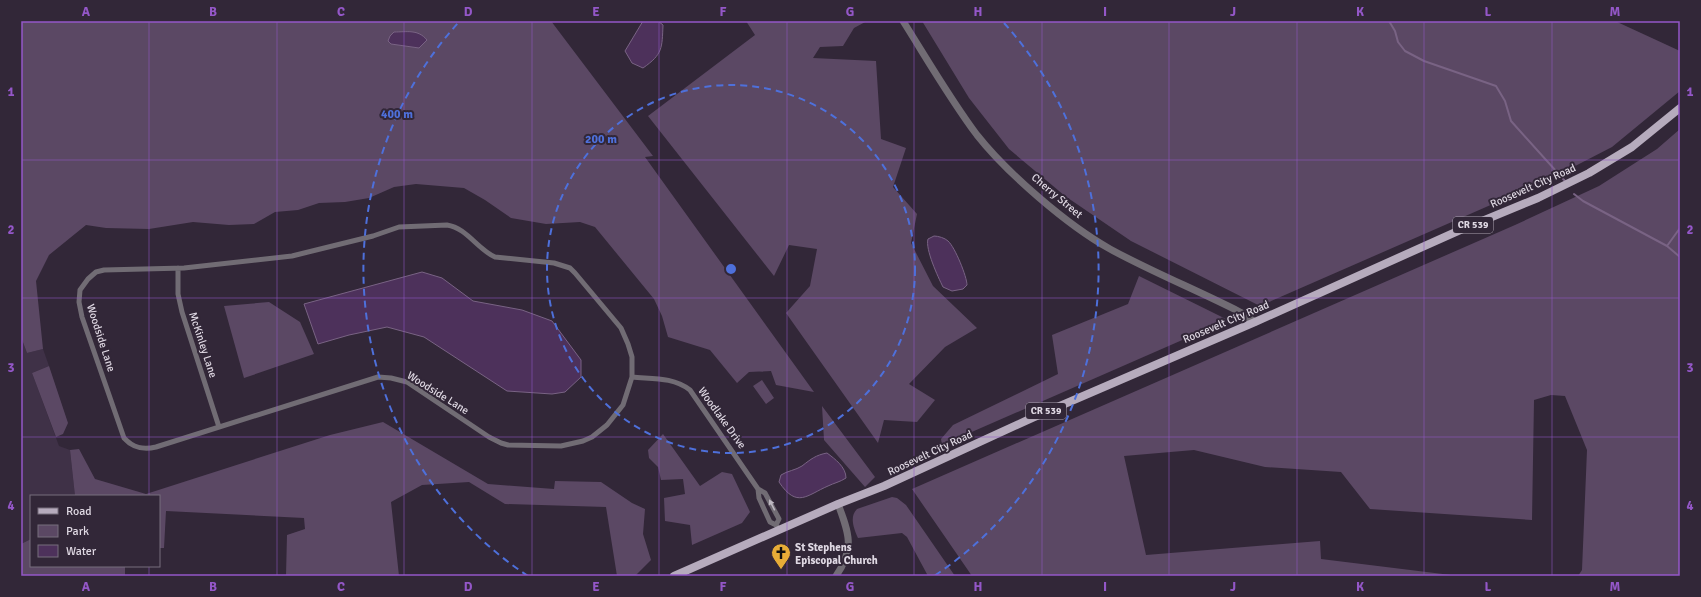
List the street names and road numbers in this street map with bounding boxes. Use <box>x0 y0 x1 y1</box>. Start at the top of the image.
street label: Roosevelt City Road <box>1488 161 1578 211</box>
street label: Cherry Street <box>1029 171 1085 221</box>
road number: CR 539 <box>1453 217 1493 233</box>
street label: Roosevelt City Road <box>1181 298 1271 346</box>
street label: Woodside Lane <box>84 302 118 374</box>
street label: McKinley Lane <box>186 310 220 380</box>
street label: Woodside Lane <box>405 369 471 417</box>
street label: Woodlake Drive <box>695 385 749 451</box>
road number: CR 539 <box>1026 403 1066 419</box>
street label: Roosevelt City Road <box>885 428 975 478</box>

